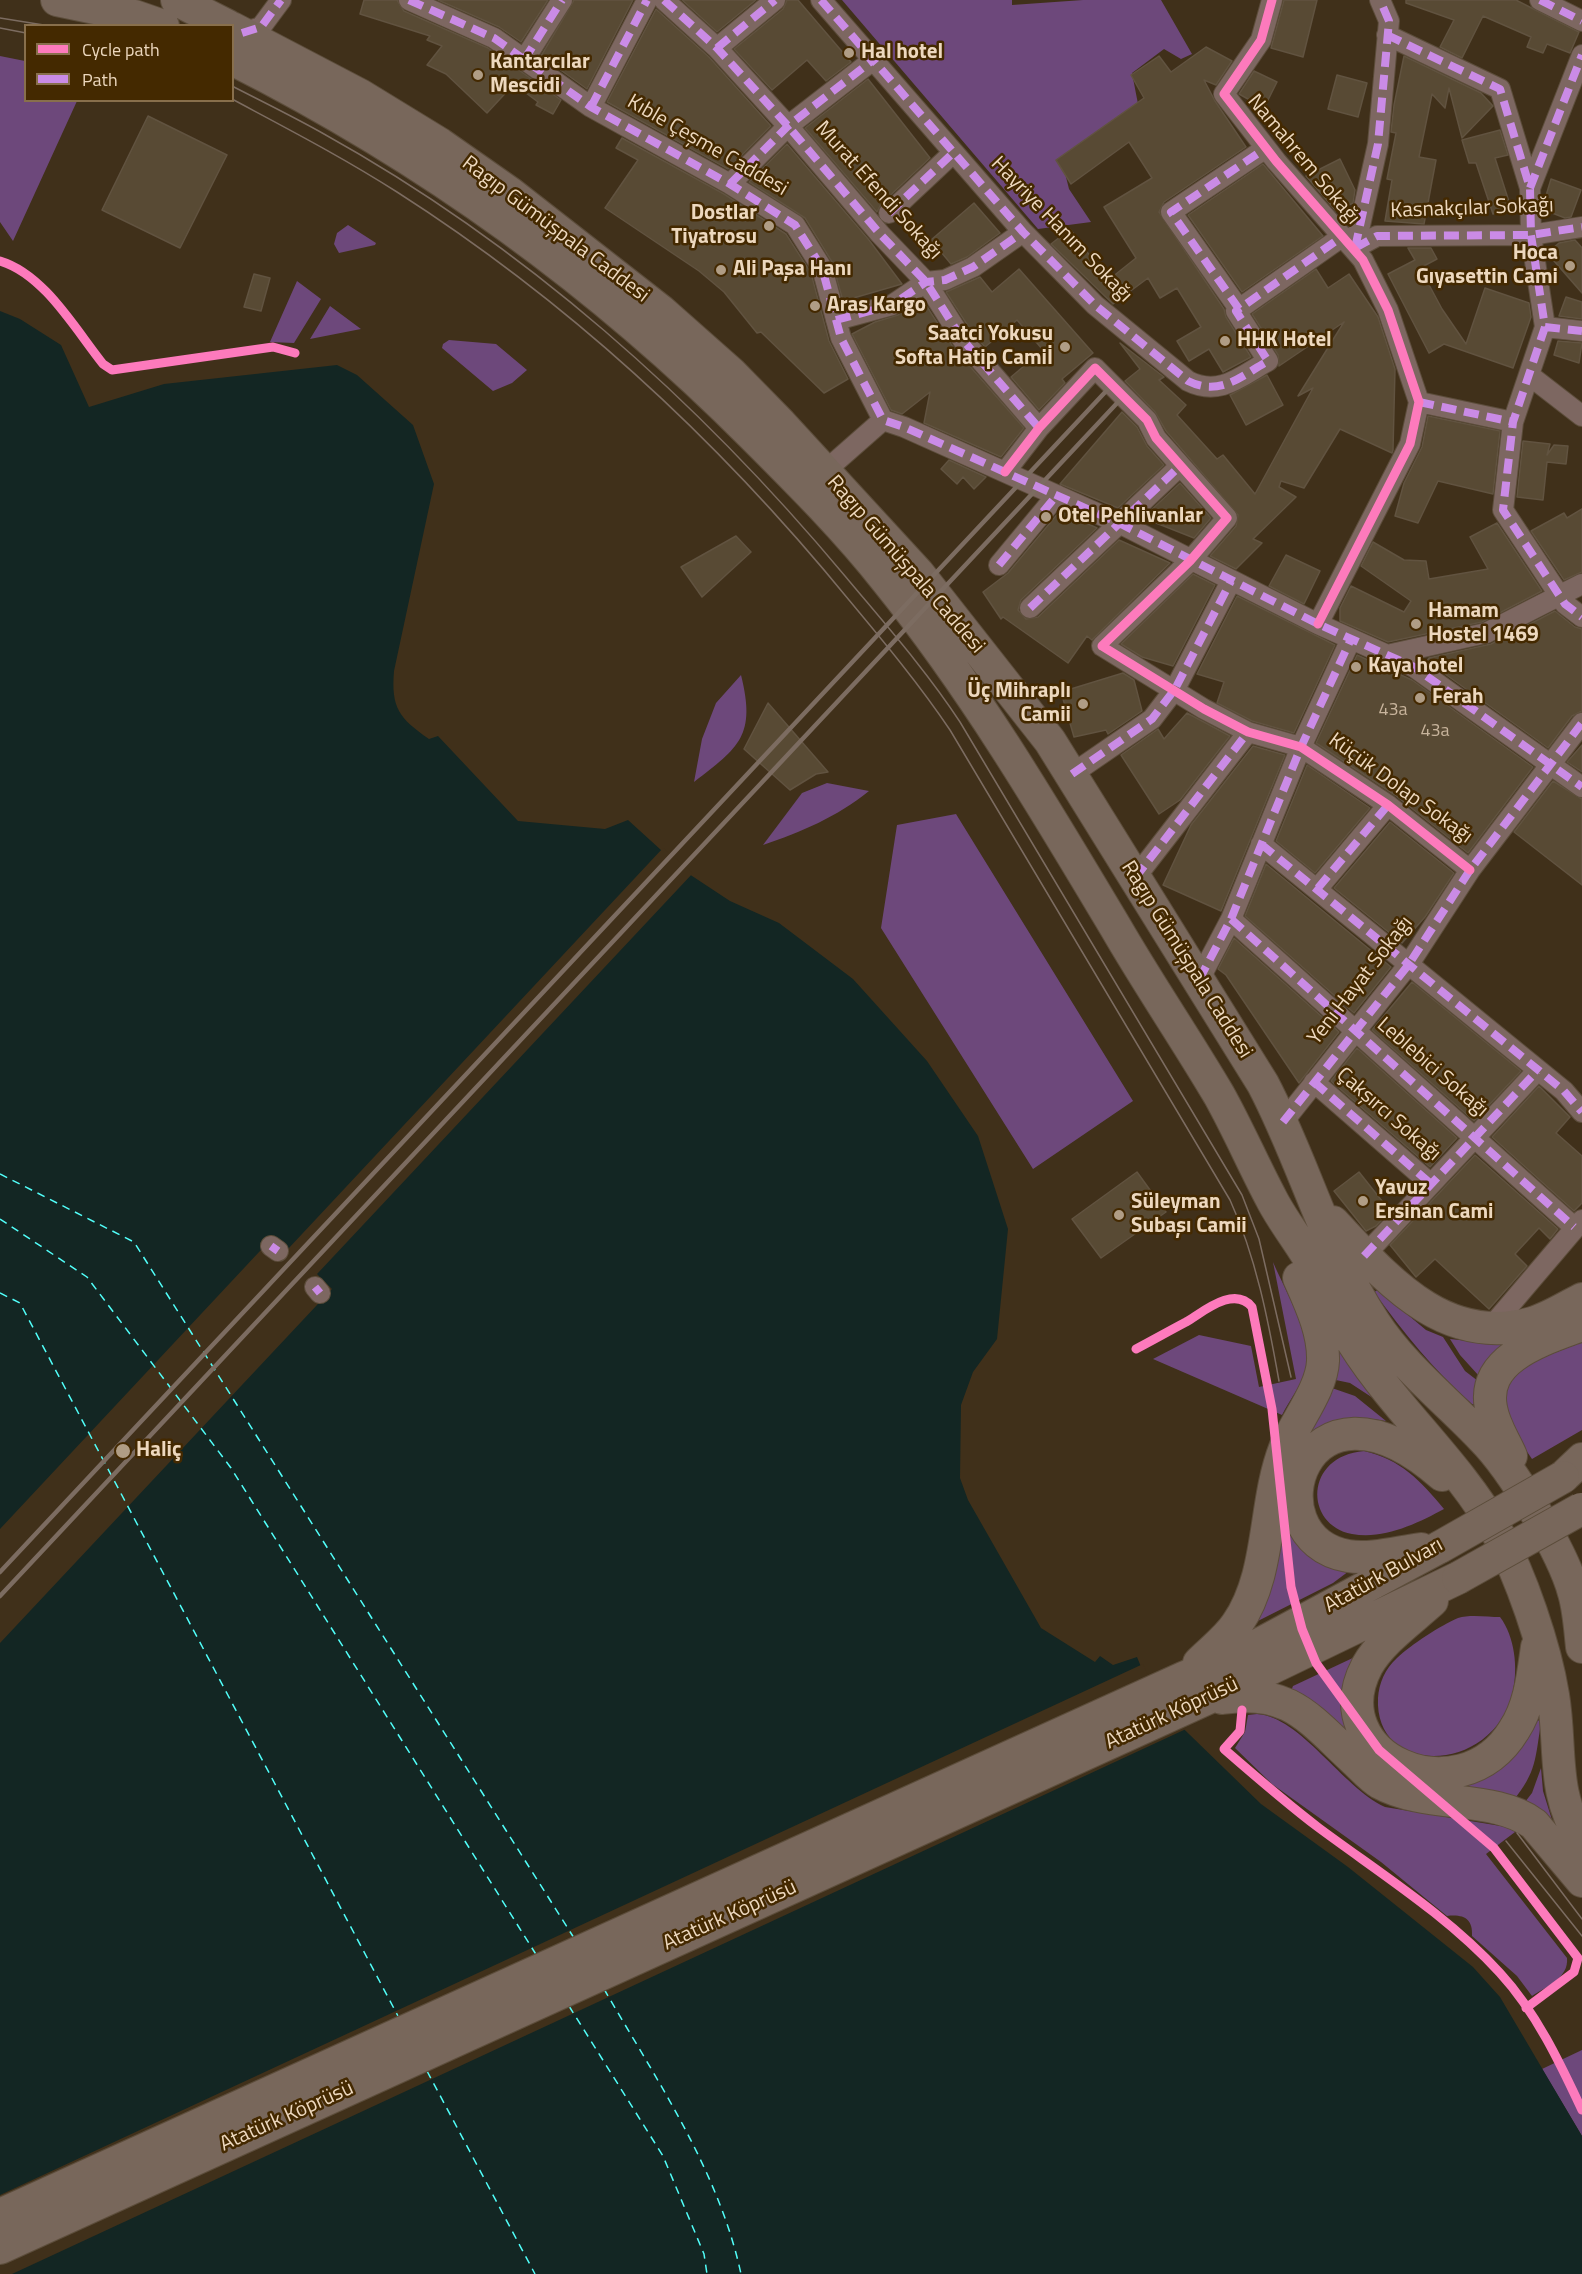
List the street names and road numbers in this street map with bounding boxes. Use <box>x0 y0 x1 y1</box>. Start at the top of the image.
street label: Kıble Çeşme Caddesi <box>622 90 792 202</box>
street label: Namahrem Sokağı <box>1241 90 1365 230</box>
street label: Murat Efendi Sokağı <box>809 117 947 265</box>
street label: Ragıp Gümüşpala Caddesi <box>456 151 654 309</box>
street label: Hayriye Hanım Sokağı <box>985 152 1137 308</box>
street label: Kasnakçılar Sokağı <box>1390 194 1554 224</box>
street label: Ragıp Gümüşpala Caddesi <box>821 471 989 659</box>
street label: Küçük Dolap Sokağı <box>1323 728 1477 850</box>
street label: Ragıp Gümüşpala Caddesi <box>1115 857 1257 1063</box>
street label: Yeni Hayat Sokağı <box>1303 912 1419 1050</box>
street label: Leblebici Sokağı <box>1371 1013 1493 1123</box>
street label: Çakşırcı Sokağı <box>1331 1063 1445 1167</box>
street label: Atatürk Bulvarı <box>1320 1533 1448 1619</box>
street label: Atatürk Köprüsü <box>1102 1672 1242 1756</box>
street label: Atatürk Köprüsü <box>659 1875 801 1957</box>
street label: Atatürk Köprüsü <box>216 2076 358 2158</box>

